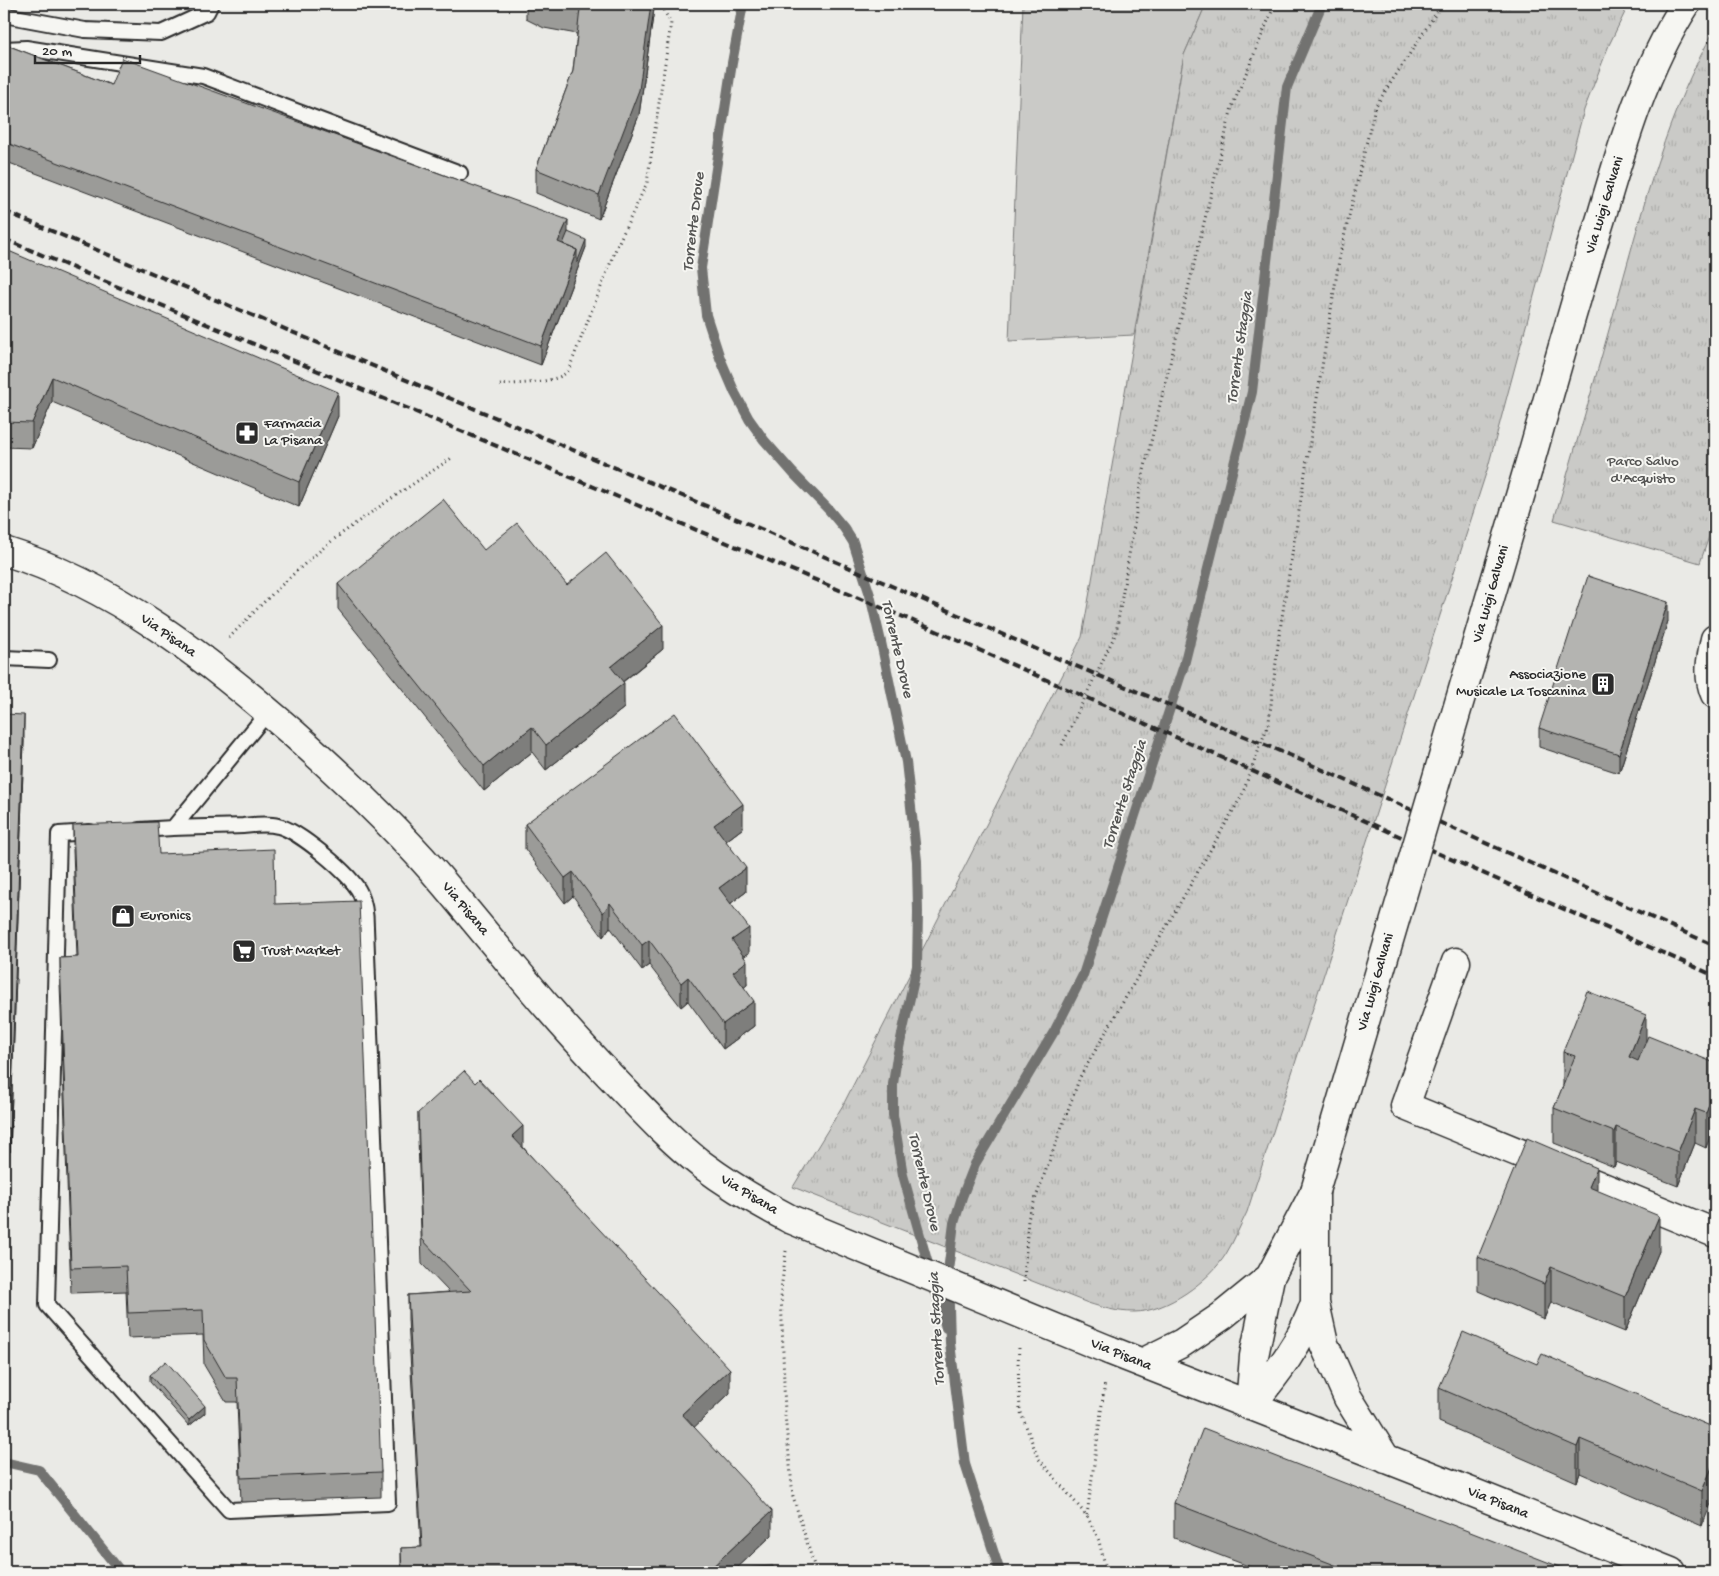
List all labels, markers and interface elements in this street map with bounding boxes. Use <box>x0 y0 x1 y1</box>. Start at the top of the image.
scale bar <box>35 32 140 64</box>
text: 20 m <box>42 43 72 61</box>
street label: Via Luigi Galvani <box>1581 154 1628 257</box>
water label: Torrente Drove <box>679 171 711 273</box>
water label: Torrente Staggia <box>1224 289 1258 406</box>
place label: Farmacia La Pisana <box>263 415 323 450</box>
pharmacy icon: Farmacia La Pisana <box>234 420 260 446</box>
park label: Parco Salvo d'Acquisto <box>1606 453 1679 488</box>
street label: Via Luigi Galvani <box>1468 543 1514 646</box>
water label: Torrente Drove <box>876 598 917 701</box>
street label: Via Pisana <box>136 610 200 662</box>
place label: Associazione Musicale La Toscanina <box>1456 666 1587 701</box>
building icon: Associazione Musicale La Toscanina <box>1590 671 1616 697</box>
water label: Torrente Staggia <box>1099 737 1153 852</box>
street label: Via Pisana <box>437 878 493 940</box>
shop icon: Euronics <box>110 903 136 929</box>
place label: Euronics <box>140 907 191 925</box>
street label: Via Luigi Galvani <box>1353 931 1399 1034</box>
supermarket icon: Trust Market <box>231 938 257 964</box>
place label: Trust Market <box>261 942 342 960</box>
water label: Torrente Drove <box>903 1131 944 1234</box>
street label: Via Pisana <box>716 1170 782 1220</box>
water label: Torrente Staggia <box>925 1271 950 1386</box>
street label: Via Pisana <box>1087 1334 1155 1376</box>
street label: Via Pisana <box>1464 1482 1532 1524</box>

